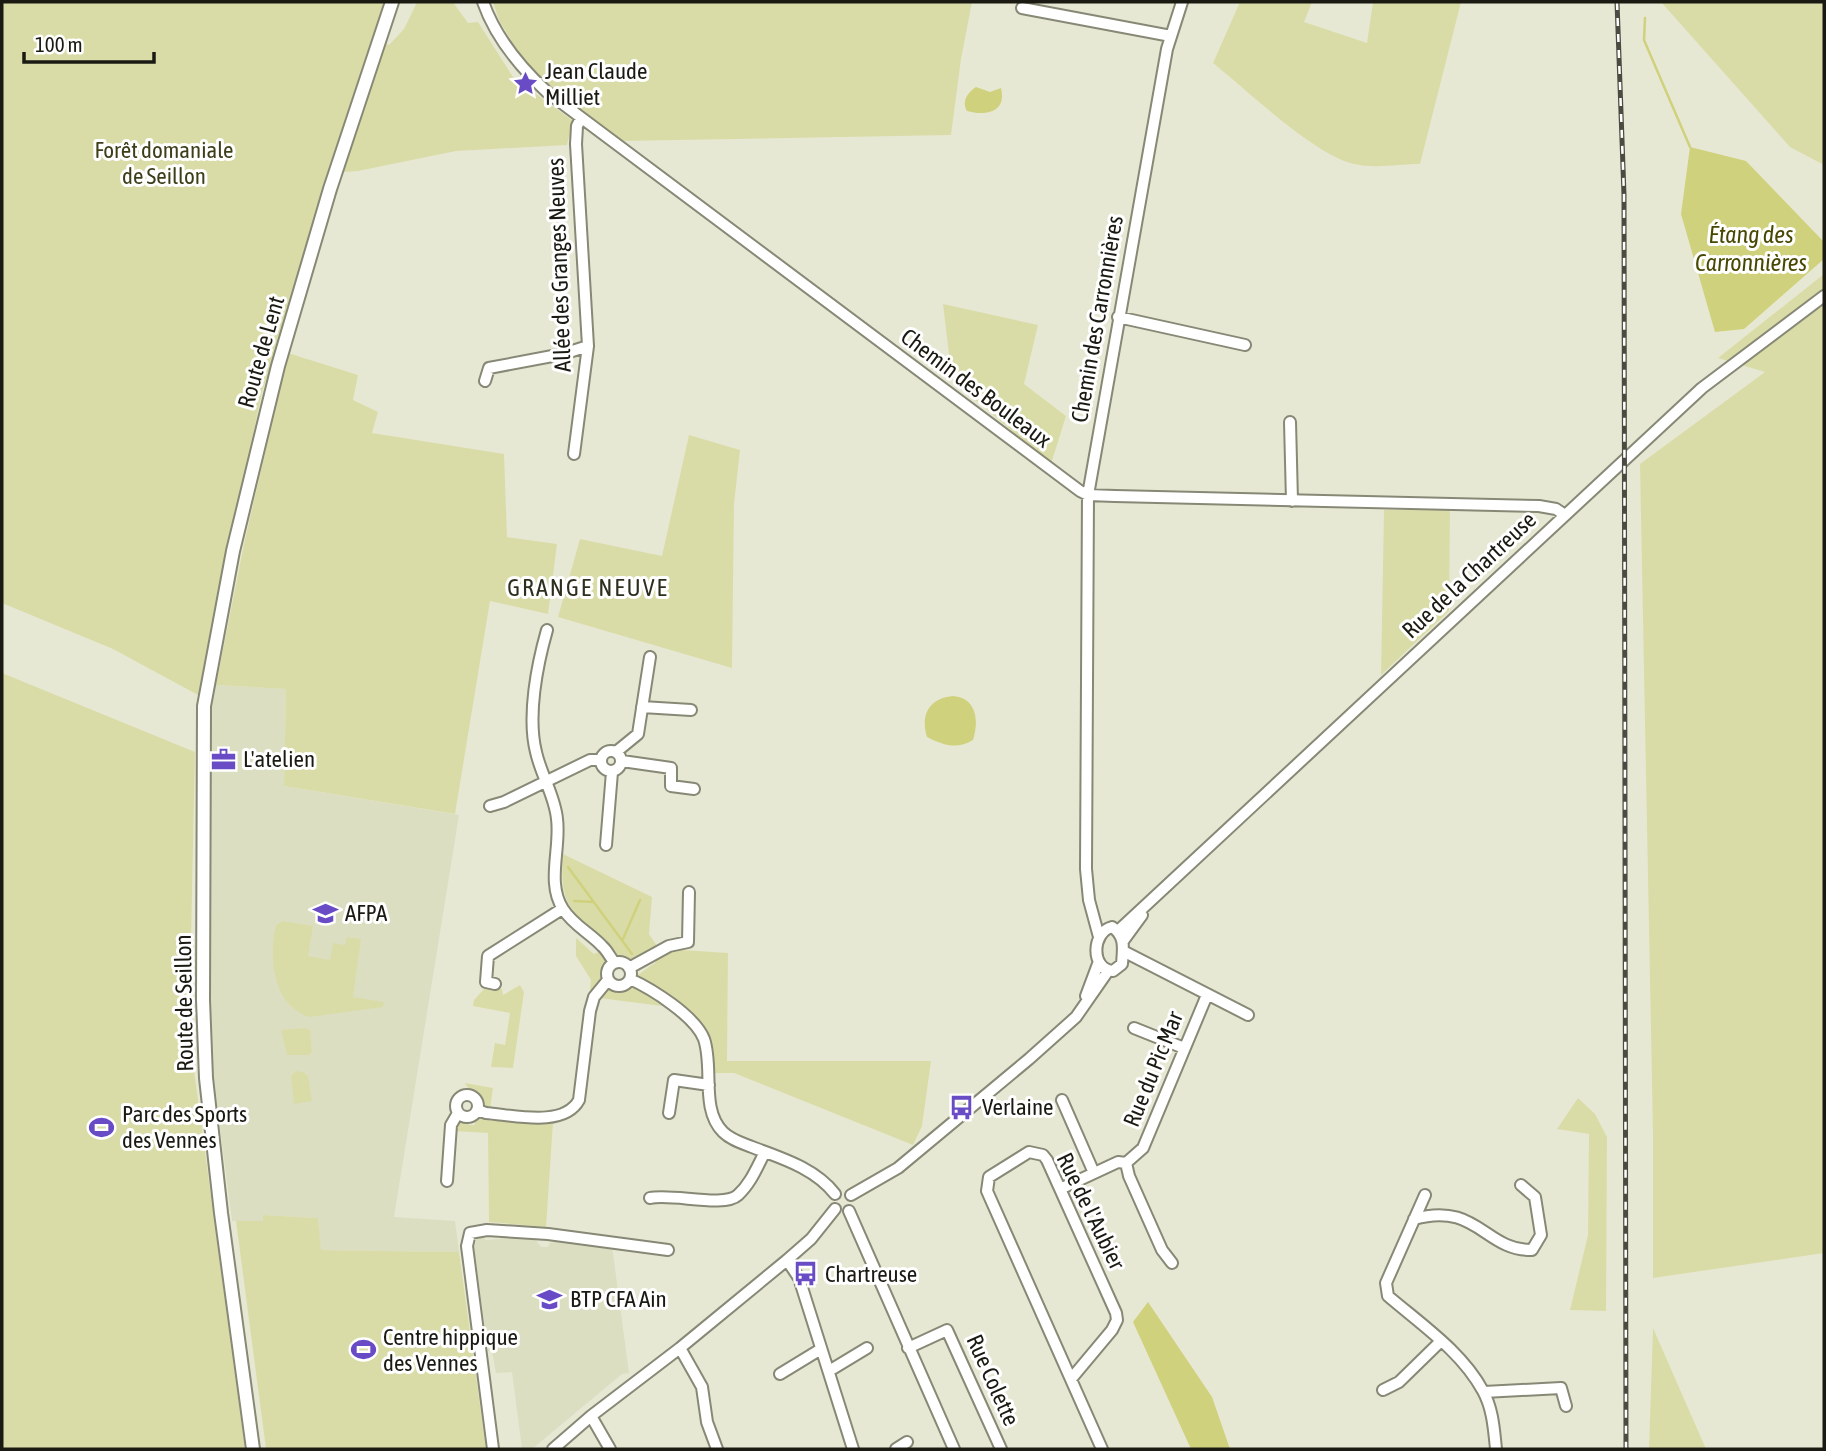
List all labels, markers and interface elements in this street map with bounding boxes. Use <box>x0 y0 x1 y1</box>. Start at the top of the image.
scale bar <box>24 21 154 65</box>
text: 100 m <box>35 32 83 56</box>
place label: Jean Claude Milliet <box>545 58 647 110</box>
place icon: Jean Claude Milliet <box>511 70 539 98</box>
park label: Forêt domaniale de Seillon <box>94 137 234 189</box>
street label: Allée des Granges Neuves <box>542 158 576 372</box>
street label: Chemin des Carronnières <box>1066 214 1128 424</box>
water label: Étang des Carronnières <box>1695 221 1807 276</box>
street label: Route de Lent <box>233 293 289 411</box>
street label: Chemin des Bouleaux <box>896 323 1056 453</box>
street label: Rue de la Chartreuse <box>1397 507 1541 643</box>
district label: GRANGE NEUVE <box>507 574 669 601</box>
office icon: L'atelien <box>209 745 237 773</box>
place label: L'atelien <box>243 746 315 772</box>
school or university icon: AFPA <box>311 899 339 927</box>
place label: AFPA <box>345 900 388 926</box>
street label: Route de Seillon <box>170 934 198 1072</box>
street label: Rue du Pic Mar <box>1118 1006 1188 1130</box>
bus stop icon: Verlaine <box>948 1093 976 1121</box>
place label: Verlaine <box>982 1094 1053 1120</box>
place label: Parc des Sports des Vennes <box>122 1101 247 1153</box>
sports icon: Parc des Sports des Vennes <box>88 1113 116 1141</box>
street label: Rue de l'Aubier <box>1052 1149 1131 1275</box>
bus stop icon: Chartreuse <box>791 1260 819 1288</box>
place label: Chartreuse <box>825 1261 917 1287</box>
school or university icon: BTP CFA Ain <box>536 1285 564 1313</box>
place label: BTP CFA Ain <box>570 1286 667 1312</box>
place label: Centre hippique des Vennes <box>383 1324 518 1376</box>
street label: Rue Colette <box>961 1330 1025 1430</box>
sports icon: Centre hippique des Vennes <box>349 1336 377 1364</box>

